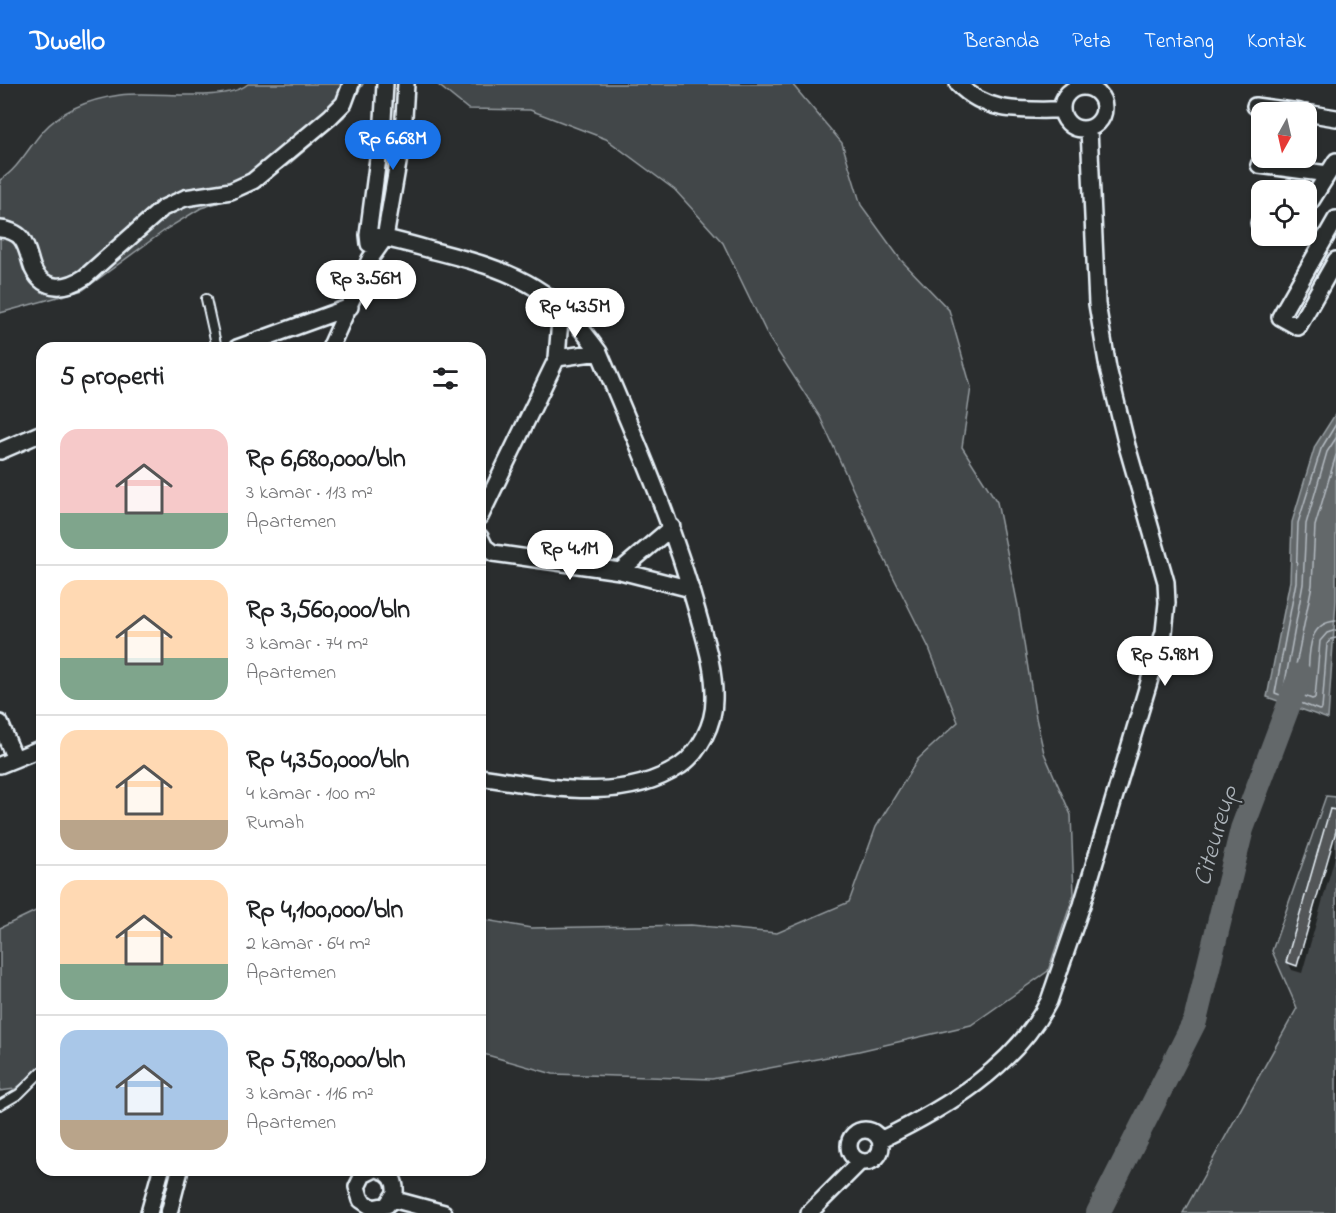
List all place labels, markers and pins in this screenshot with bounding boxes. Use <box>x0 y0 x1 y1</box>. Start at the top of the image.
pin: Rp 6.68M <box>331 120 455 171</box>
pin: Rp 3.56M <box>304 260 428 311</box>
pin: Rp 4.35M <box>513 288 637 339</box>
pin: Rp 4.1M <box>515 530 625 581</box>
pin: Rp 5.98M <box>1103 636 1227 687</box>

